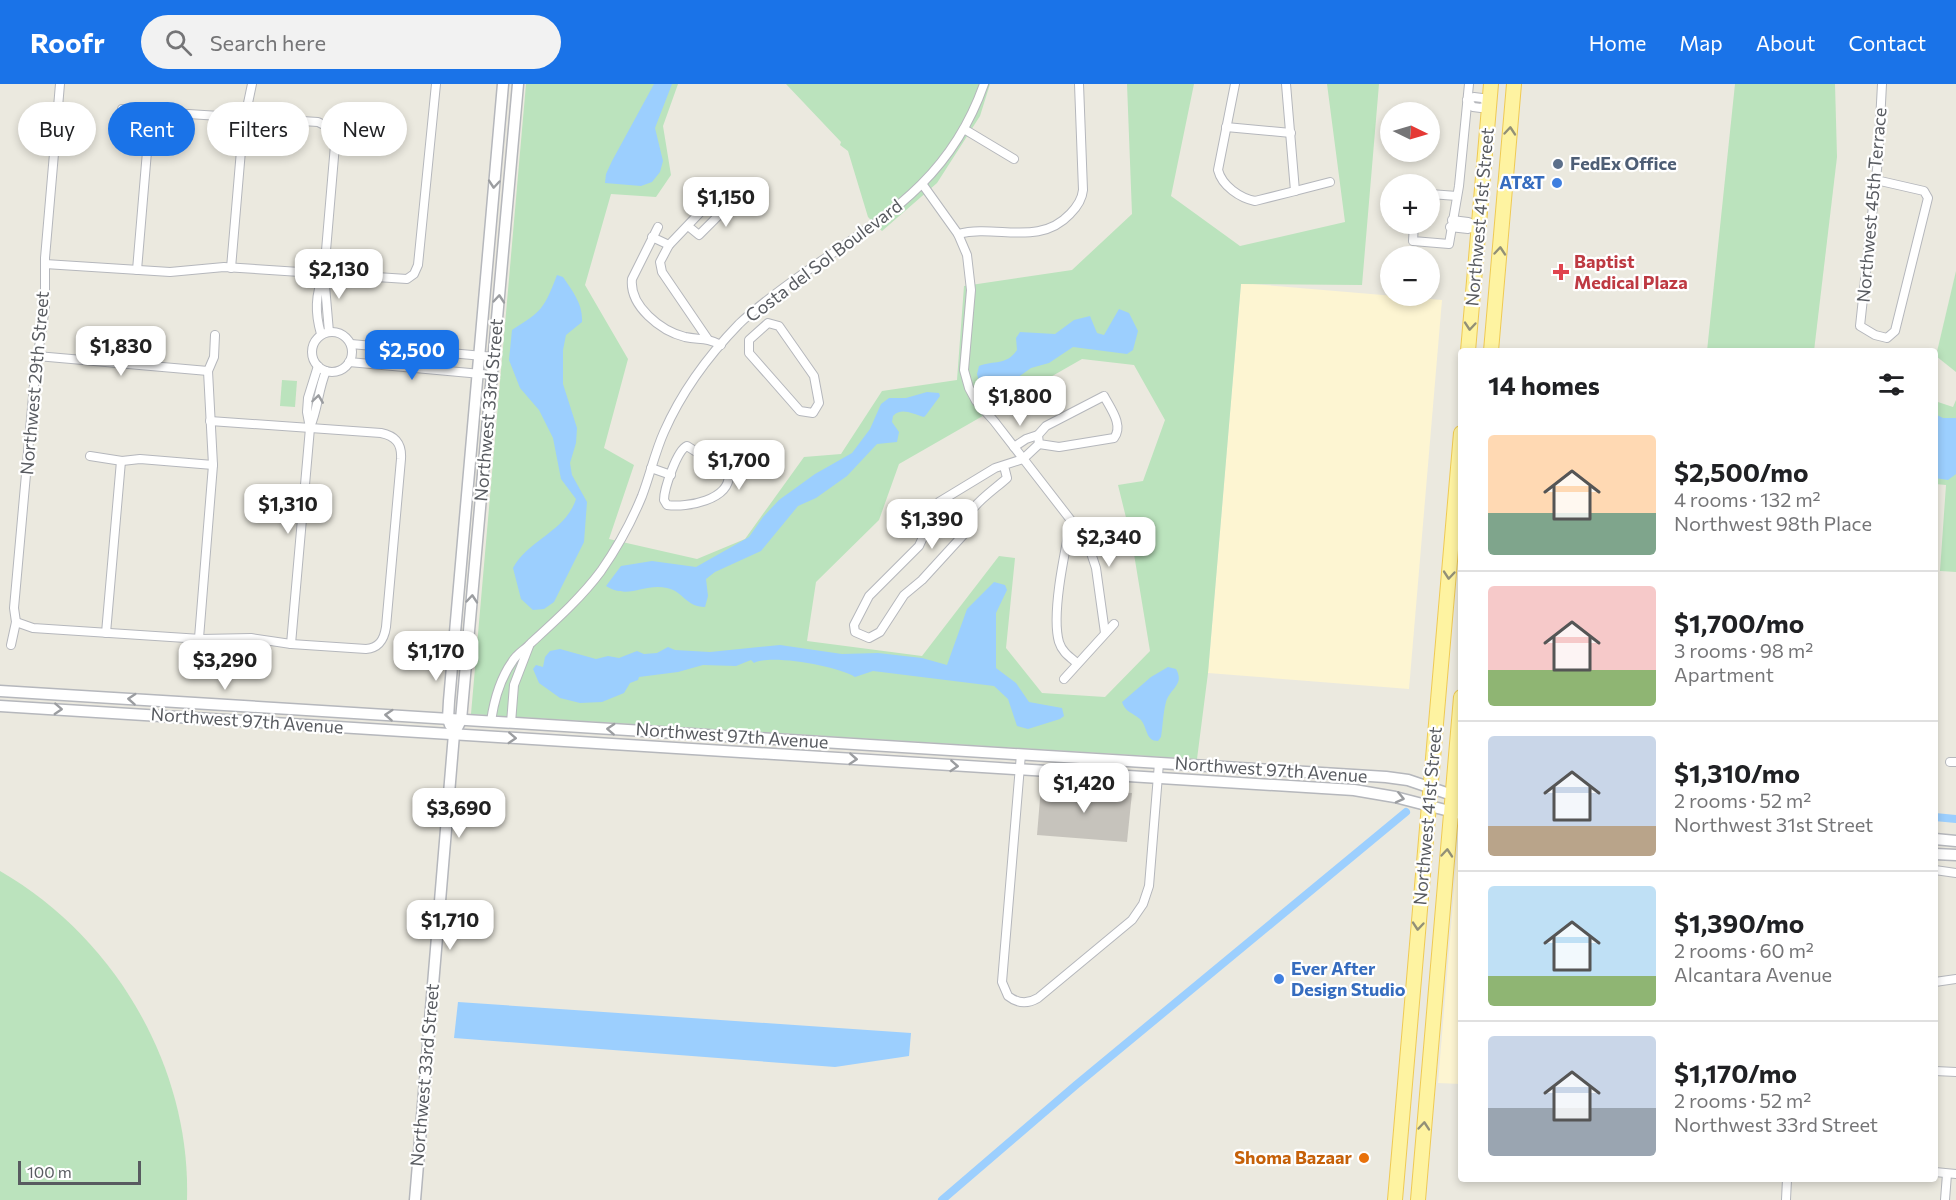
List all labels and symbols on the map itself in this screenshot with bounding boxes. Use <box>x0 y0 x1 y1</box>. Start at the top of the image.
north arrow <box>1380 102 1440 162</box>
street label: Northwest 45th Terrace <box>1852 107 1890 303</box>
street label: Northwest 41st Street <box>1460 127 1498 307</box>
one-way arrow <box>1503 127 1516 136</box>
place label: FedEx Office <box>1570 152 1677 174</box>
marker: FedEx Office <box>1551 157 1565 171</box>
place label: AT&T <box>1499 171 1545 193</box>
marker: AT&T <box>1550 176 1564 190</box>
pin: $1,150 <box>677 177 775 228</box>
one-way arrow <box>488 180 501 189</box>
street label: Costa del Sol Boulevard <box>741 194 906 326</box>
one-way arrow <box>1493 246 1506 255</box>
pin: $2,130 <box>290 249 388 300</box>
place label: Baptist Medical Plaza <box>1574 250 1688 293</box>
marker: Baptist Medical Plaza <box>1552 263 1570 281</box>
street label: Northwest 29th Street <box>15 290 53 476</box>
one-way arrow <box>492 294 505 303</box>
street label: Northwest 33rd Street <box>469 317 507 502</box>
one-way arrow <box>1464 322 1477 331</box>
pin: $1,830 <box>72 326 170 377</box>
pin: $2,500 <box>363 330 461 381</box>
pin: $1,800 <box>971 376 1069 427</box>
one-way arrow <box>311 395 323 404</box>
pin: $1,700 <box>690 440 788 491</box>
pin: $1,310 <box>239 484 337 535</box>
pin: $1,390 <box>883 499 981 550</box>
pin: $2,340 <box>1060 517 1158 568</box>
one-way arrow <box>1443 570 1456 579</box>
one-way arrow <box>465 594 478 603</box>
pin: $1,170 <box>387 631 485 682</box>
pin: $3,290 <box>176 640 274 691</box>
one-way arrow <box>127 693 136 706</box>
street label: Northwest 97th Avenue <box>150 702 344 738</box>
one-way arrow <box>54 703 63 716</box>
one-way arrow <box>385 709 394 722</box>
street label: Northwest 97th Avenue <box>635 717 829 753</box>
one-way arrow <box>607 722 616 735</box>
street label: Northwest 41st Street <box>1408 726 1446 906</box>
one-way arrow <box>507 731 516 744</box>
street label: Northwest 97th Avenue <box>1174 751 1368 787</box>
one-way arrow <box>849 753 858 766</box>
one-way arrow <box>949 759 958 772</box>
pin: $1,420 <box>1035 763 1133 814</box>
pin: $3,690 <box>410 788 508 839</box>
one-way arrow <box>1395 791 1405 804</box>
one-way arrow <box>1440 849 1453 858</box>
pin: $1,710 <box>401 900 499 951</box>
one-way arrow <box>1412 922 1425 931</box>
place label: Ever After Design Studio <box>1291 957 1406 1000</box>
marker: Ever After Design Studio <box>1272 972 1286 986</box>
street label: Northwest 33rd Street <box>405 982 443 1167</box>
one-way arrow <box>1417 1122 1430 1131</box>
place label: Shoma Bazaar <box>1234 1146 1353 1168</box>
marker: Shoma Bazaar <box>1357 1151 1371 1165</box>
scale bar <box>18 1158 141 1186</box>

